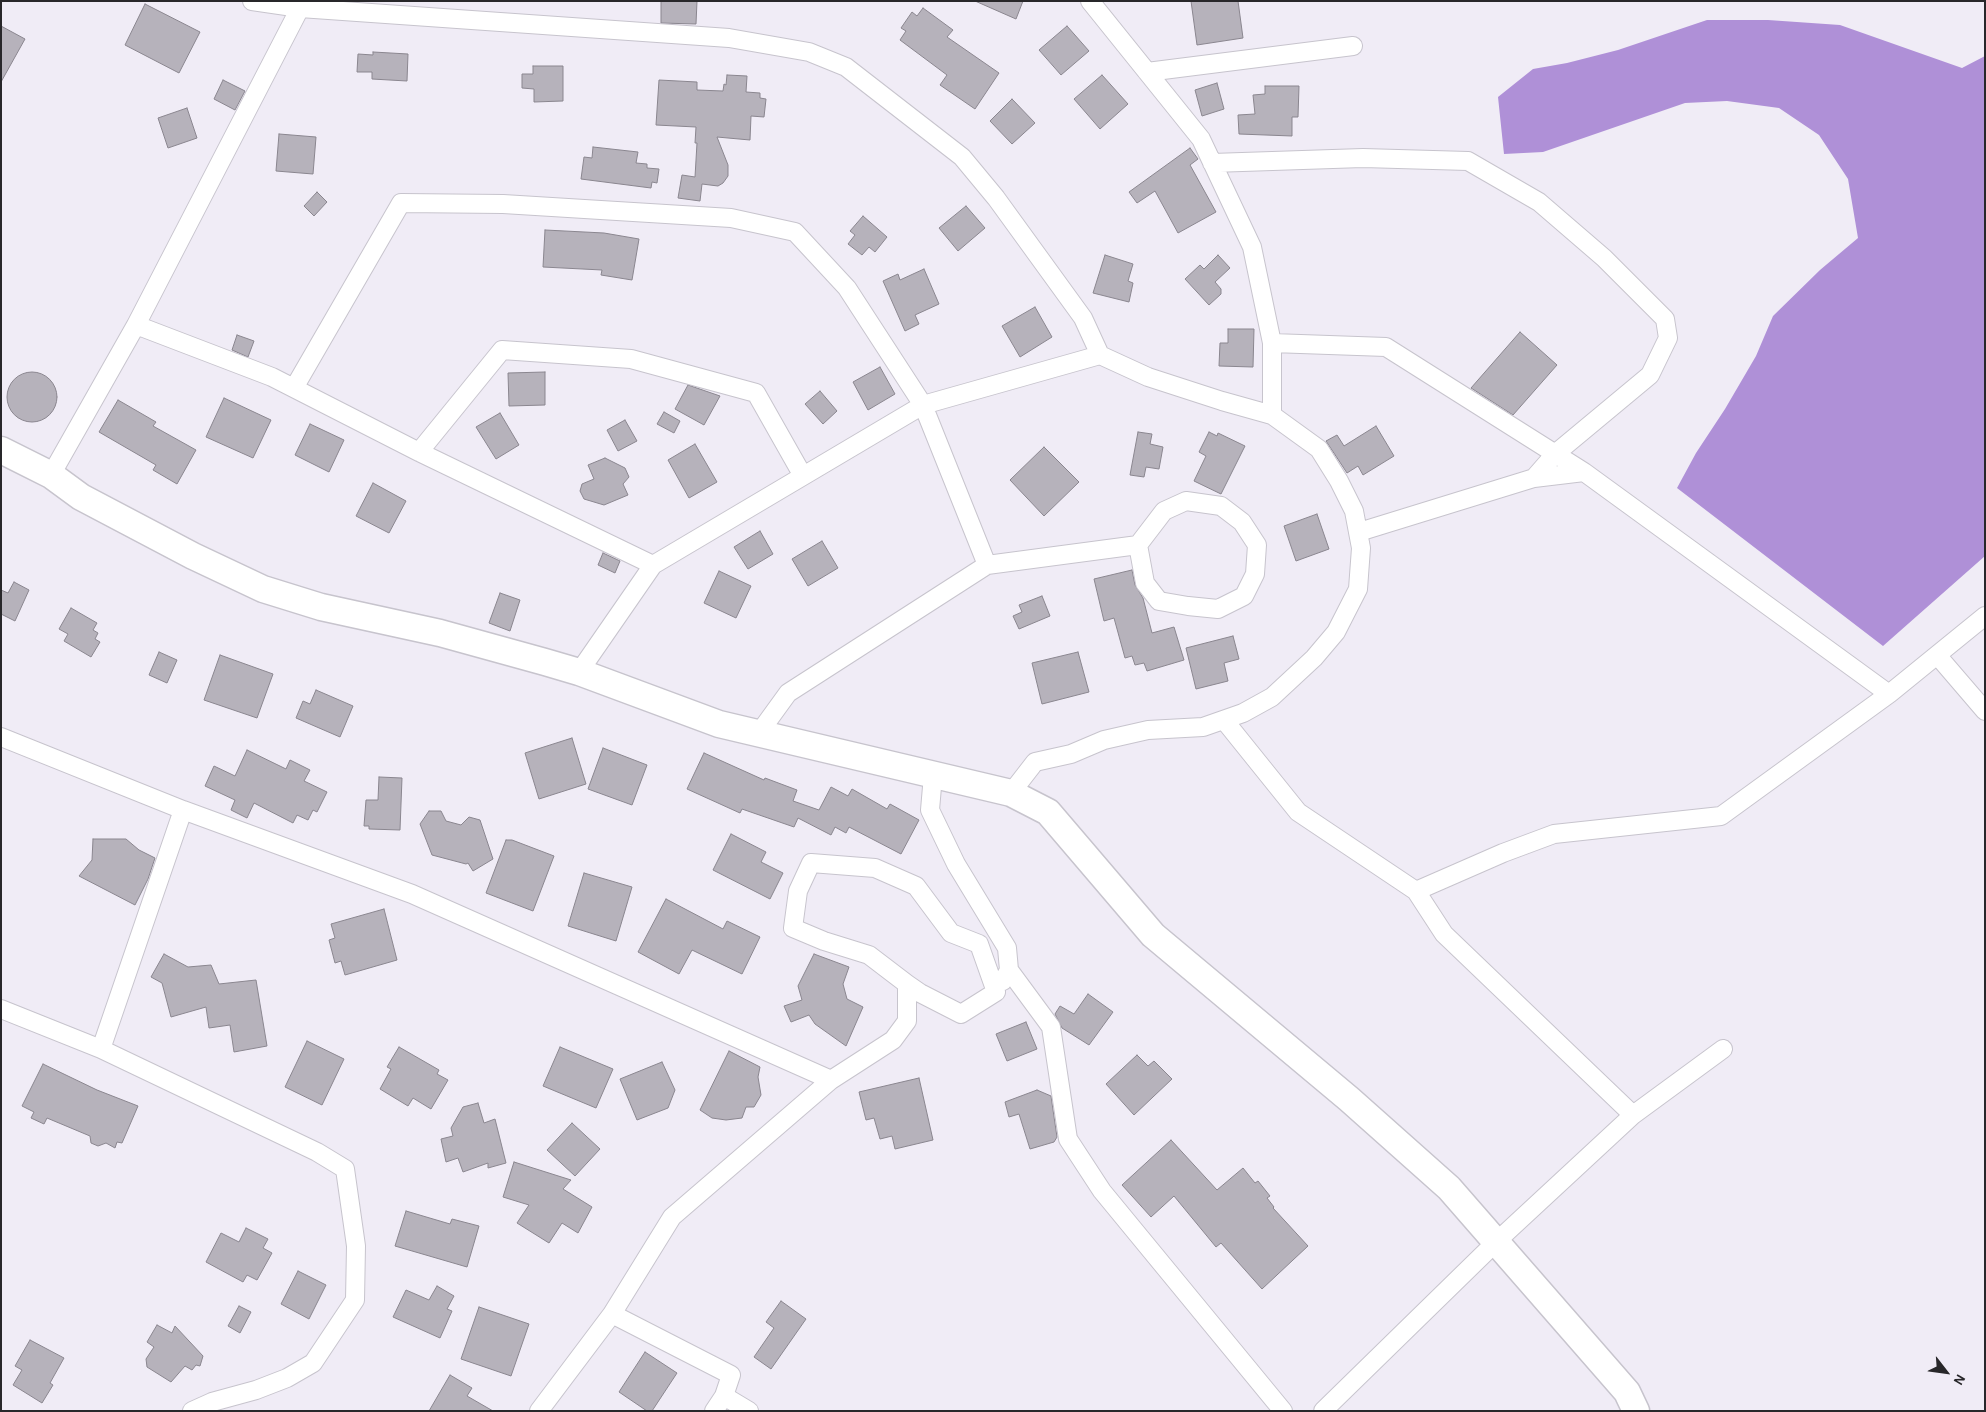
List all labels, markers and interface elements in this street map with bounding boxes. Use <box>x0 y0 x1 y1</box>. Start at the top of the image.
north arrow <box>1921 1347 1971 1397</box>
text: N <box>1950 1372 1967 1387</box>

